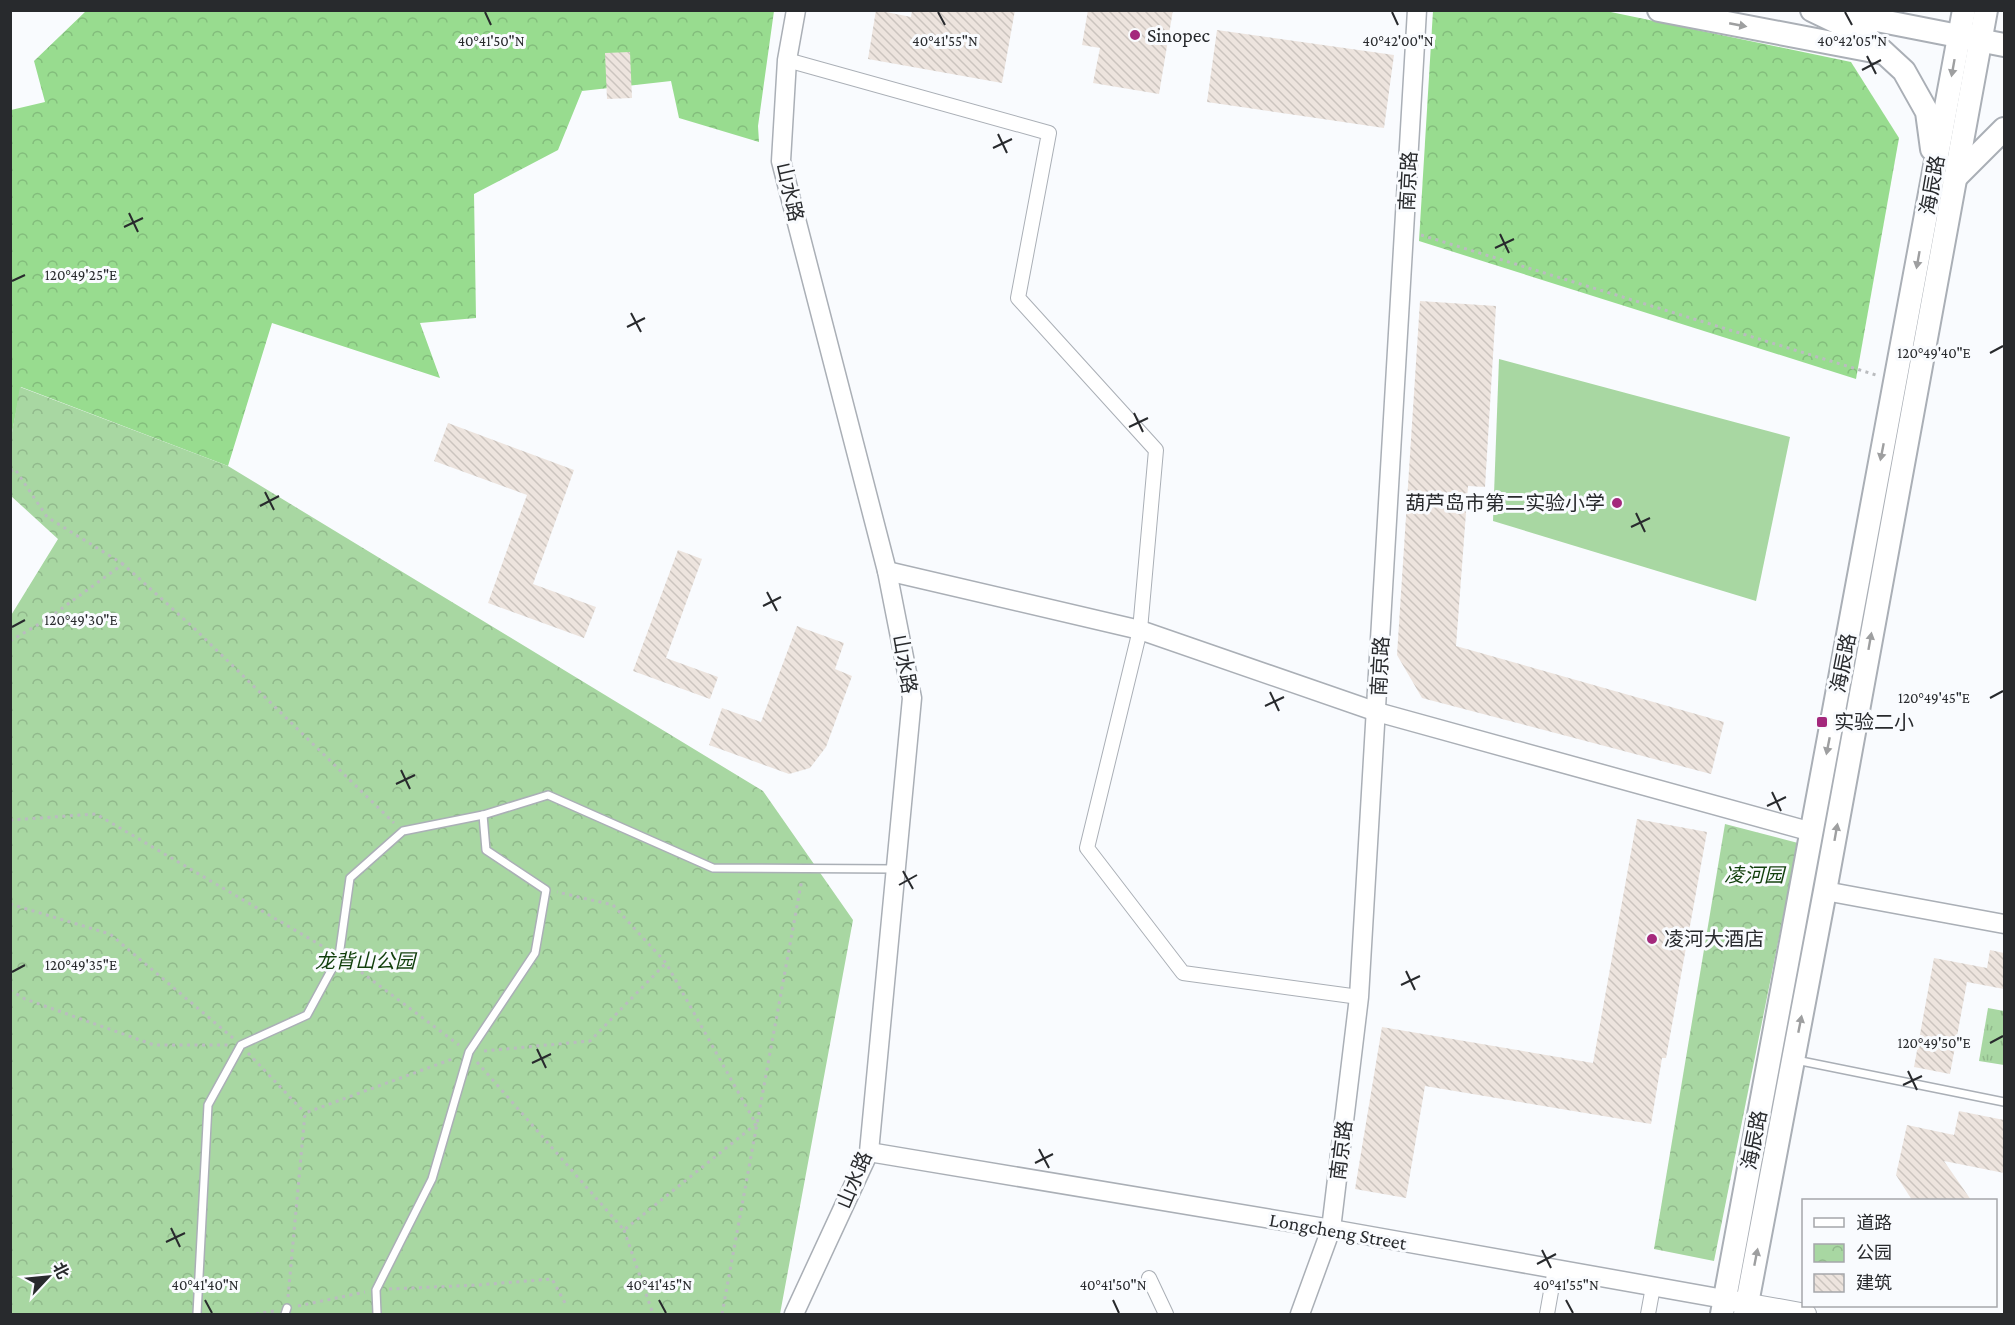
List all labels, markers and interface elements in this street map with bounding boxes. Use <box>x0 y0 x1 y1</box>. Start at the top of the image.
one-way arrow <box>1728 21 1747 30</box>
place label: Sinopec <box>1147 24 1211 47</box>
marker: Sinopec <box>1128 28 1142 42</box>
text: 40°41'50"N <box>457 33 525 49</box>
text: 40°41'55"N <box>912 33 978 49</box>
text: 40°42'00"N <box>1362 33 1434 49</box>
text: 40°42'05"N <box>1817 33 1887 49</box>
one-way arrow <box>1948 59 1957 78</box>
street label: 南京路 <box>1395 150 1421 212</box>
street label: 海辰路 <box>1916 154 1948 216</box>
street label: 山水路 <box>773 160 807 224</box>
one-way arrow <box>1913 250 1922 269</box>
text: 120°49'25"E <box>45 267 117 283</box>
text: 120°49'40"E <box>1897 345 1971 361</box>
one-way arrow <box>1877 442 1886 461</box>
place label: 葫芦岛市第二实验小学 <box>1405 492 1605 514</box>
marker: 葫芦岛市第二实验小学 <box>1610 496 1624 510</box>
text: 120°49'30"E <box>44 612 118 628</box>
street label: 海辰路 <box>1826 631 1860 695</box>
one-way arrow <box>1866 631 1875 650</box>
street label: 山水路 <box>889 633 921 695</box>
street label: 南京路 <box>1367 635 1393 697</box>
text: 120°49'45"E <box>1898 690 1970 706</box>
place label: 实验二小 <box>1834 711 1914 733</box>
marker: 实验二小 <box>1815 715 1829 729</box>
one-way arrow <box>1823 737 1832 756</box>
one-way arrow <box>1832 823 1841 842</box>
park label: 凌河园 <box>1724 864 1787 886</box>
place label: 凌河大酒店 <box>1664 928 1764 950</box>
marker: 凌河大酒店 <box>1645 932 1659 946</box>
park label: 龙背山公园 <box>315 950 418 972</box>
text: 120°49'35"E <box>45 957 117 973</box>
one-way arrow <box>1796 1014 1805 1033</box>
text: 120°49'50"E <box>1897 1035 1971 1051</box>
street label: 海辰路 <box>1737 1108 1771 1172</box>
street label: 南京路 <box>1326 1119 1356 1181</box>
street label: 山水路 <box>832 1148 876 1212</box>
legend <box>1802 1199 1997 1307</box>
street label: Longcheng Street <box>1267 1208 1409 1255</box>
text: 道路 <box>1856 1213 1892 1233</box>
text: 公园 <box>1856 1243 1892 1263</box>
north arrow <box>18 1247 78 1307</box>
one-way arrow <box>1752 1247 1761 1266</box>
text: 北 <box>50 1260 72 1282</box>
text: 建筑 <box>1856 1273 1892 1293</box>
text: 40°41'40"N <box>171 1277 239 1293</box>
text: 40°41'45"N <box>626 1277 692 1293</box>
text: 40°41'50"N <box>1079 1277 1147 1293</box>
text: 40°41'55"N <box>1533 1277 1599 1293</box>

